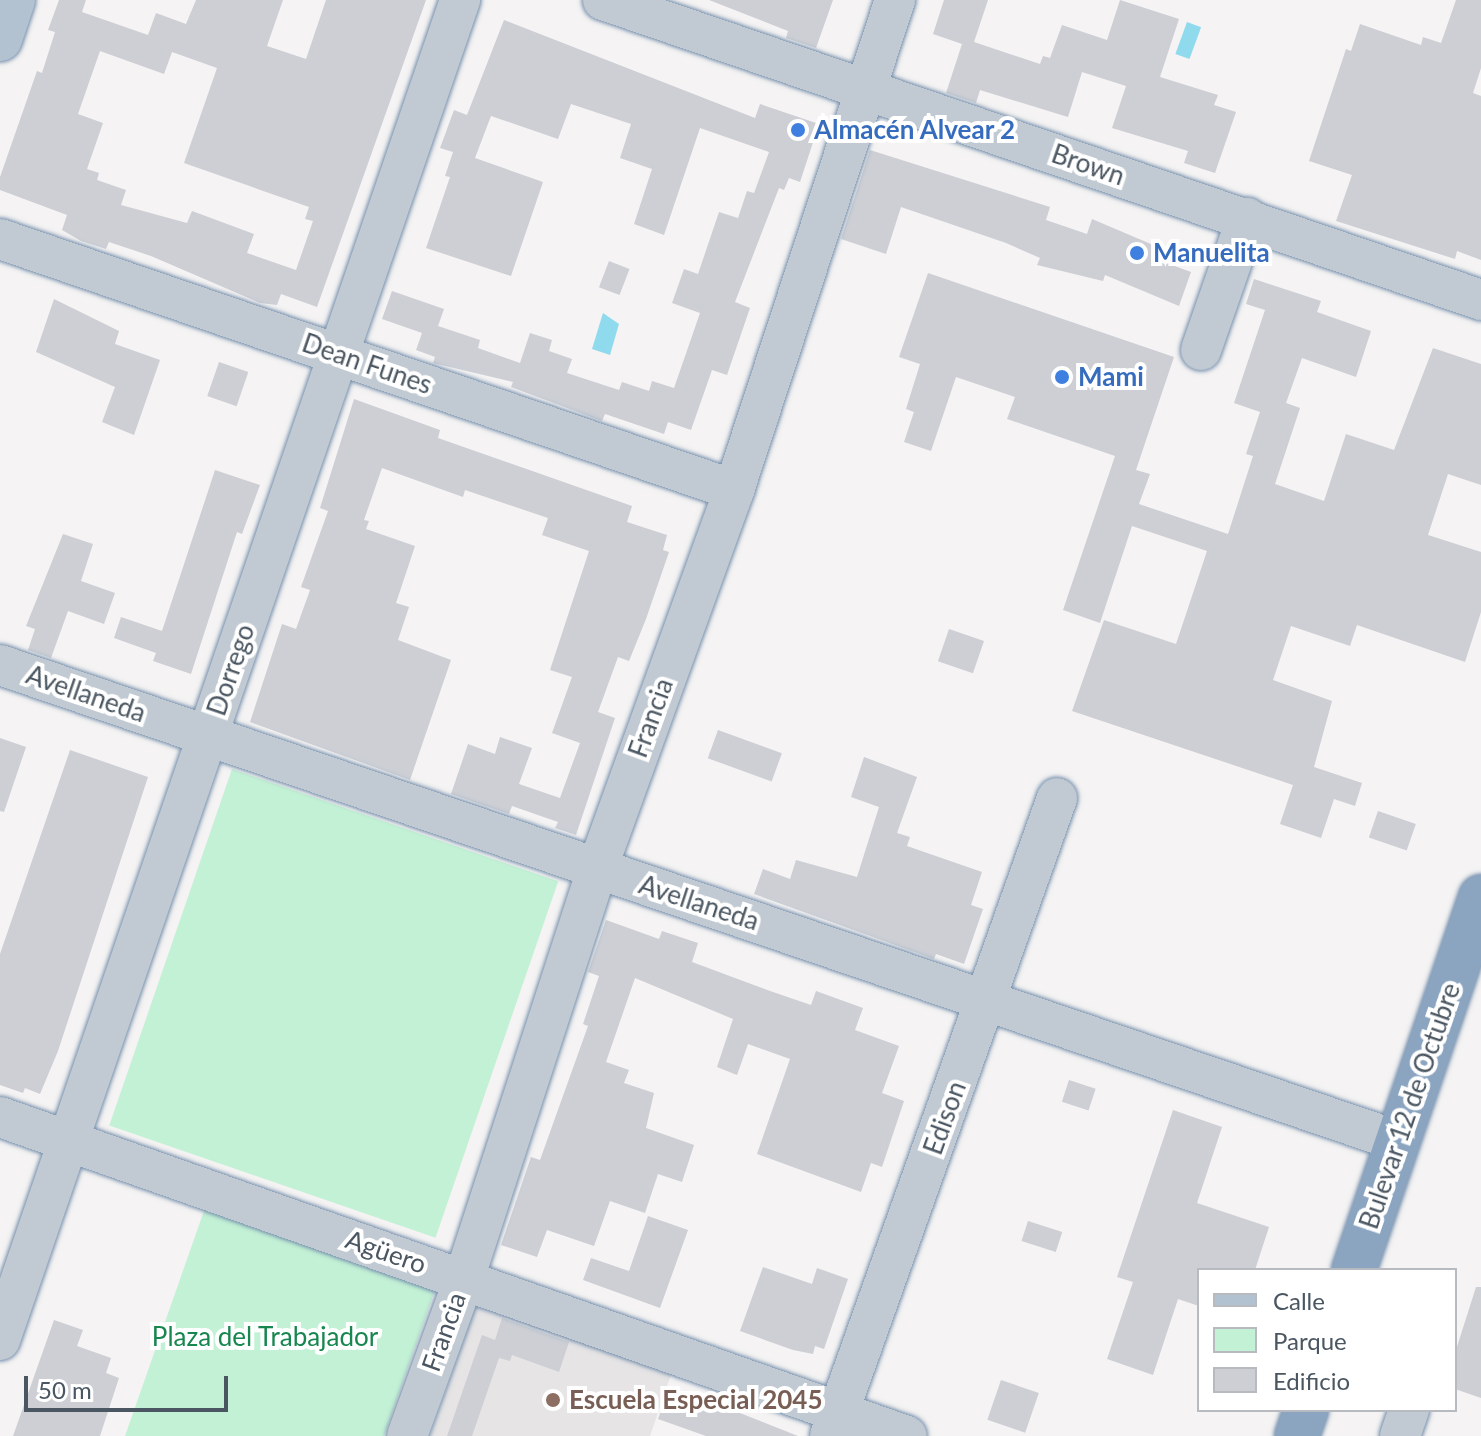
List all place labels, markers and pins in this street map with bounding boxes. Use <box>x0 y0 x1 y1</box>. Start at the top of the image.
place label: Almacén Alvear 2 <box>814 114 1017 146</box>
marker: Almacén Alvear 2 <box>789 121 807 139</box>
place label: Manuelita <box>1153 237 1270 269</box>
marker: Manuelita <box>1128 244 1146 262</box>
place label: Mami <box>1078 361 1144 393</box>
marker: Mami <box>1053 368 1071 386</box>
place label: Escuela Especial 2045 <box>569 1384 823 1416</box>
marker: Escuela Especial 2045 <box>544 1391 562 1409</box>

